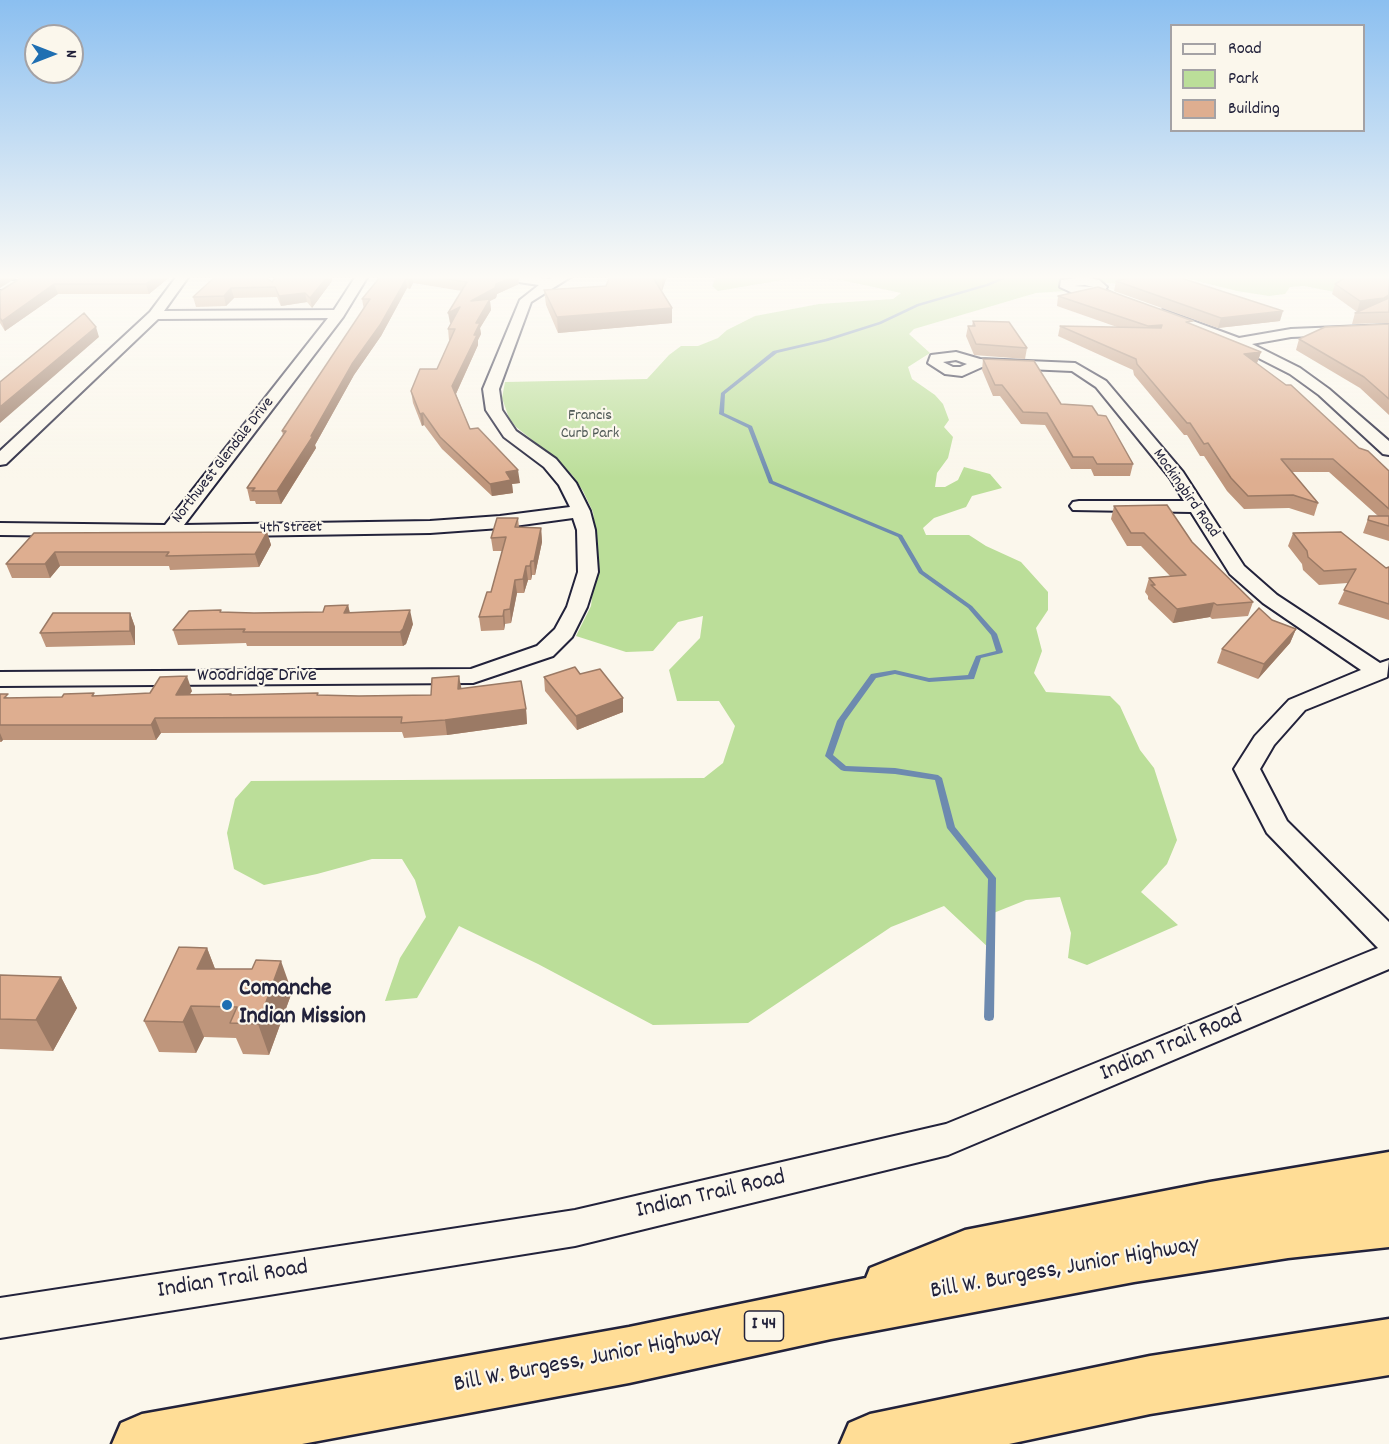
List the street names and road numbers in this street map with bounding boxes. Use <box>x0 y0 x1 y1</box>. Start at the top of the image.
street label: Northwest Glendale Drive <box>169 394 279 528</box>
street label: Mockingbird Road <box>1147 446 1223 542</box>
street label: 4th Street <box>260 519 322 539</box>
street label: Woodridge Drive <box>197 665 317 689</box>
street label: Indian Trail Road <box>1096 1004 1248 1090</box>
street label: Indian Trail Road <box>634 1165 788 1227</box>
street label: Bill W. Burgess, Junior Highway <box>928 1232 1202 1308</box>
street label: Indian Trail Road <box>156 1255 310 1307</box>
road number: I 44 <box>744 1311 783 1341</box>
street label: Bill W. Burgess, Junior Highway <box>452 1321 724 1401</box>

